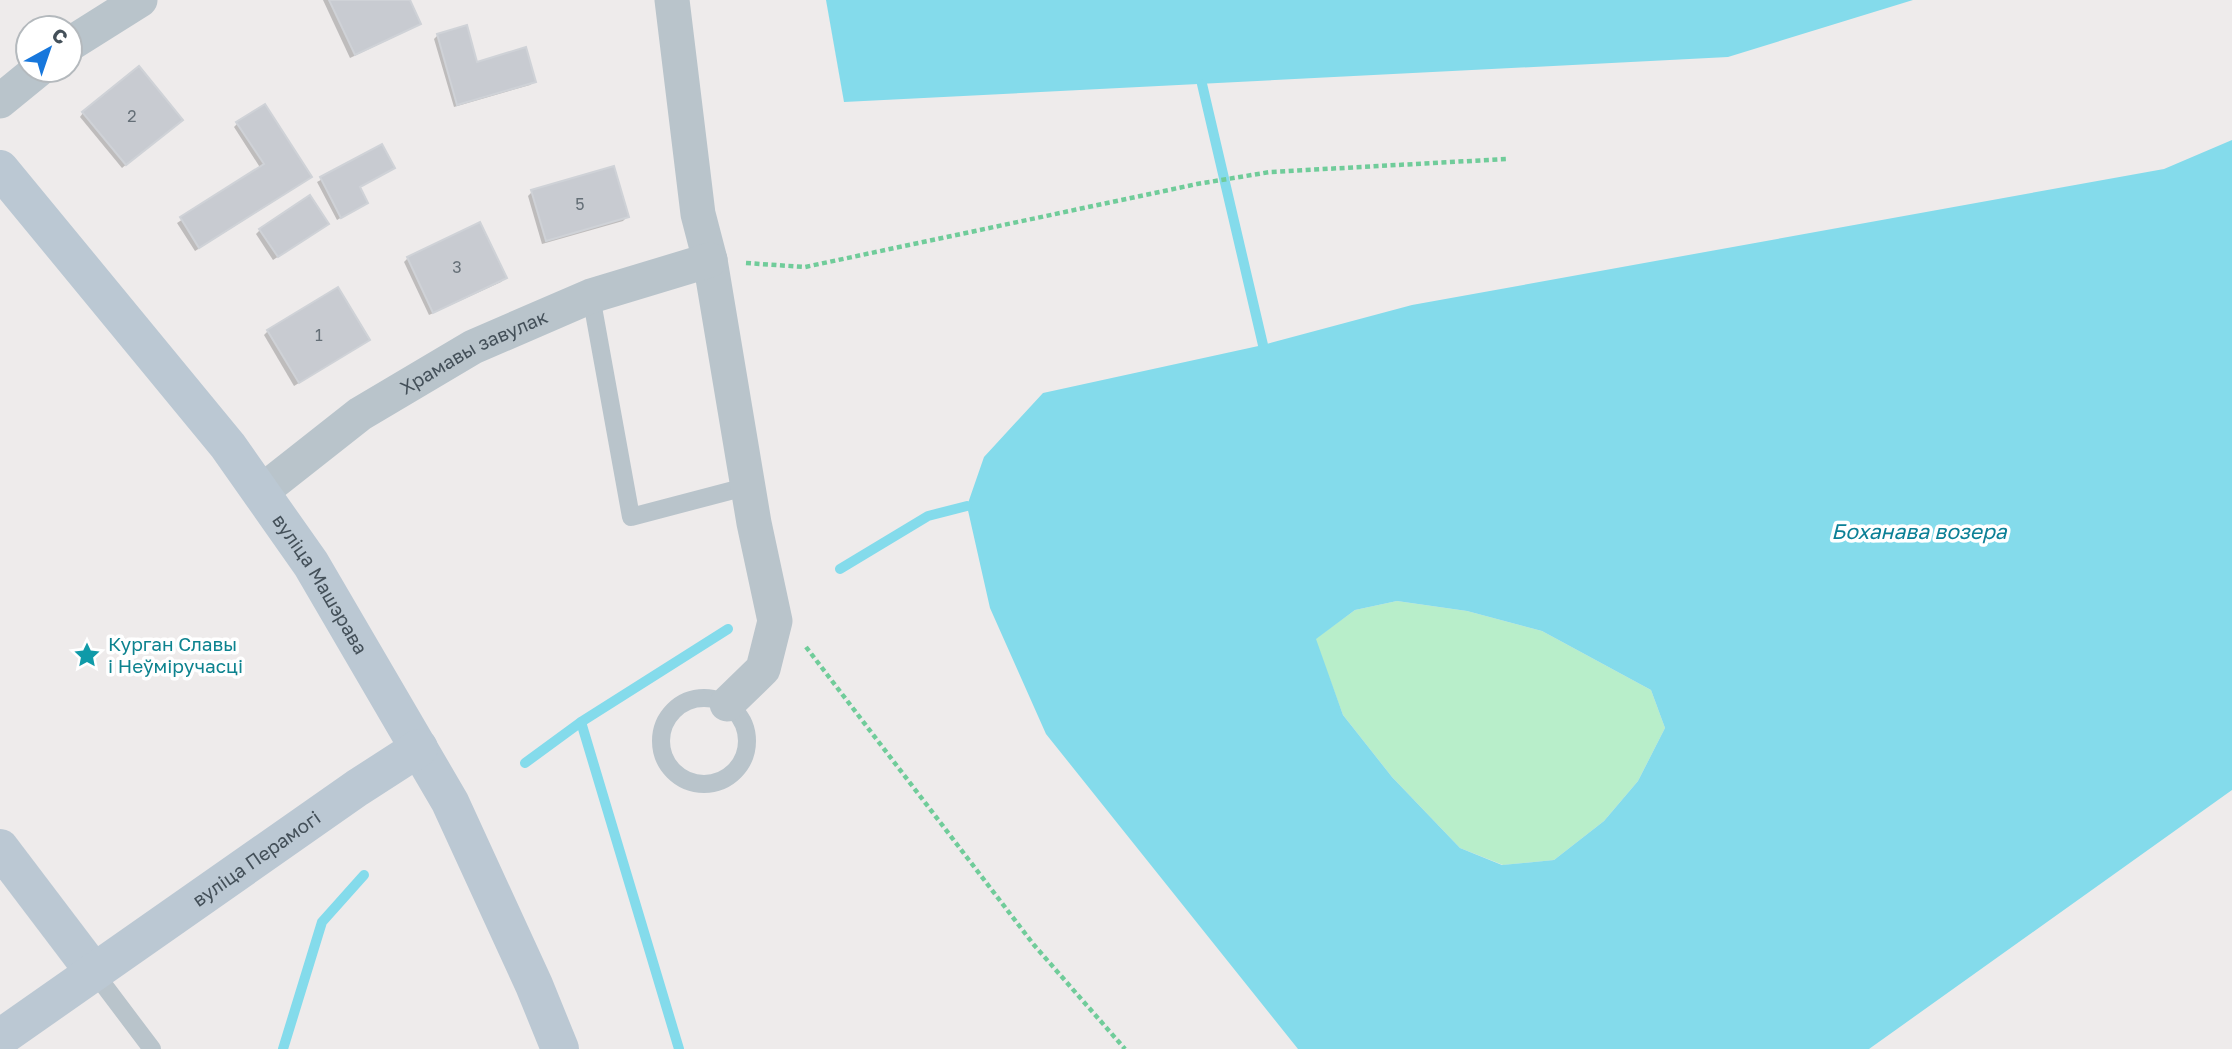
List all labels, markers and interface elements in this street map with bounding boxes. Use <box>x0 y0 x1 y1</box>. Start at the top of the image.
north arrow <box>14 14 84 84</box>
text: С <box>48 22 73 49</box>
house number: 2 <box>127 106 137 126</box>
house number: 5 <box>575 194 585 214</box>
house number: 3 <box>452 257 462 277</box>
street label: Храмавы завулак <box>396 304 551 399</box>
house number: 1 <box>315 325 323 345</box>
street label: вуліца Машэрава <box>268 509 373 658</box>
water label: Боханава возера <box>1831 518 2008 544</box>
place label: Курган Славы і Неўміручасці <box>108 632 243 677</box>
place icon: Курган Славы і Неўміручасці <box>72 640 102 670</box>
street label: вуліца Перамогі <box>188 805 325 911</box>

